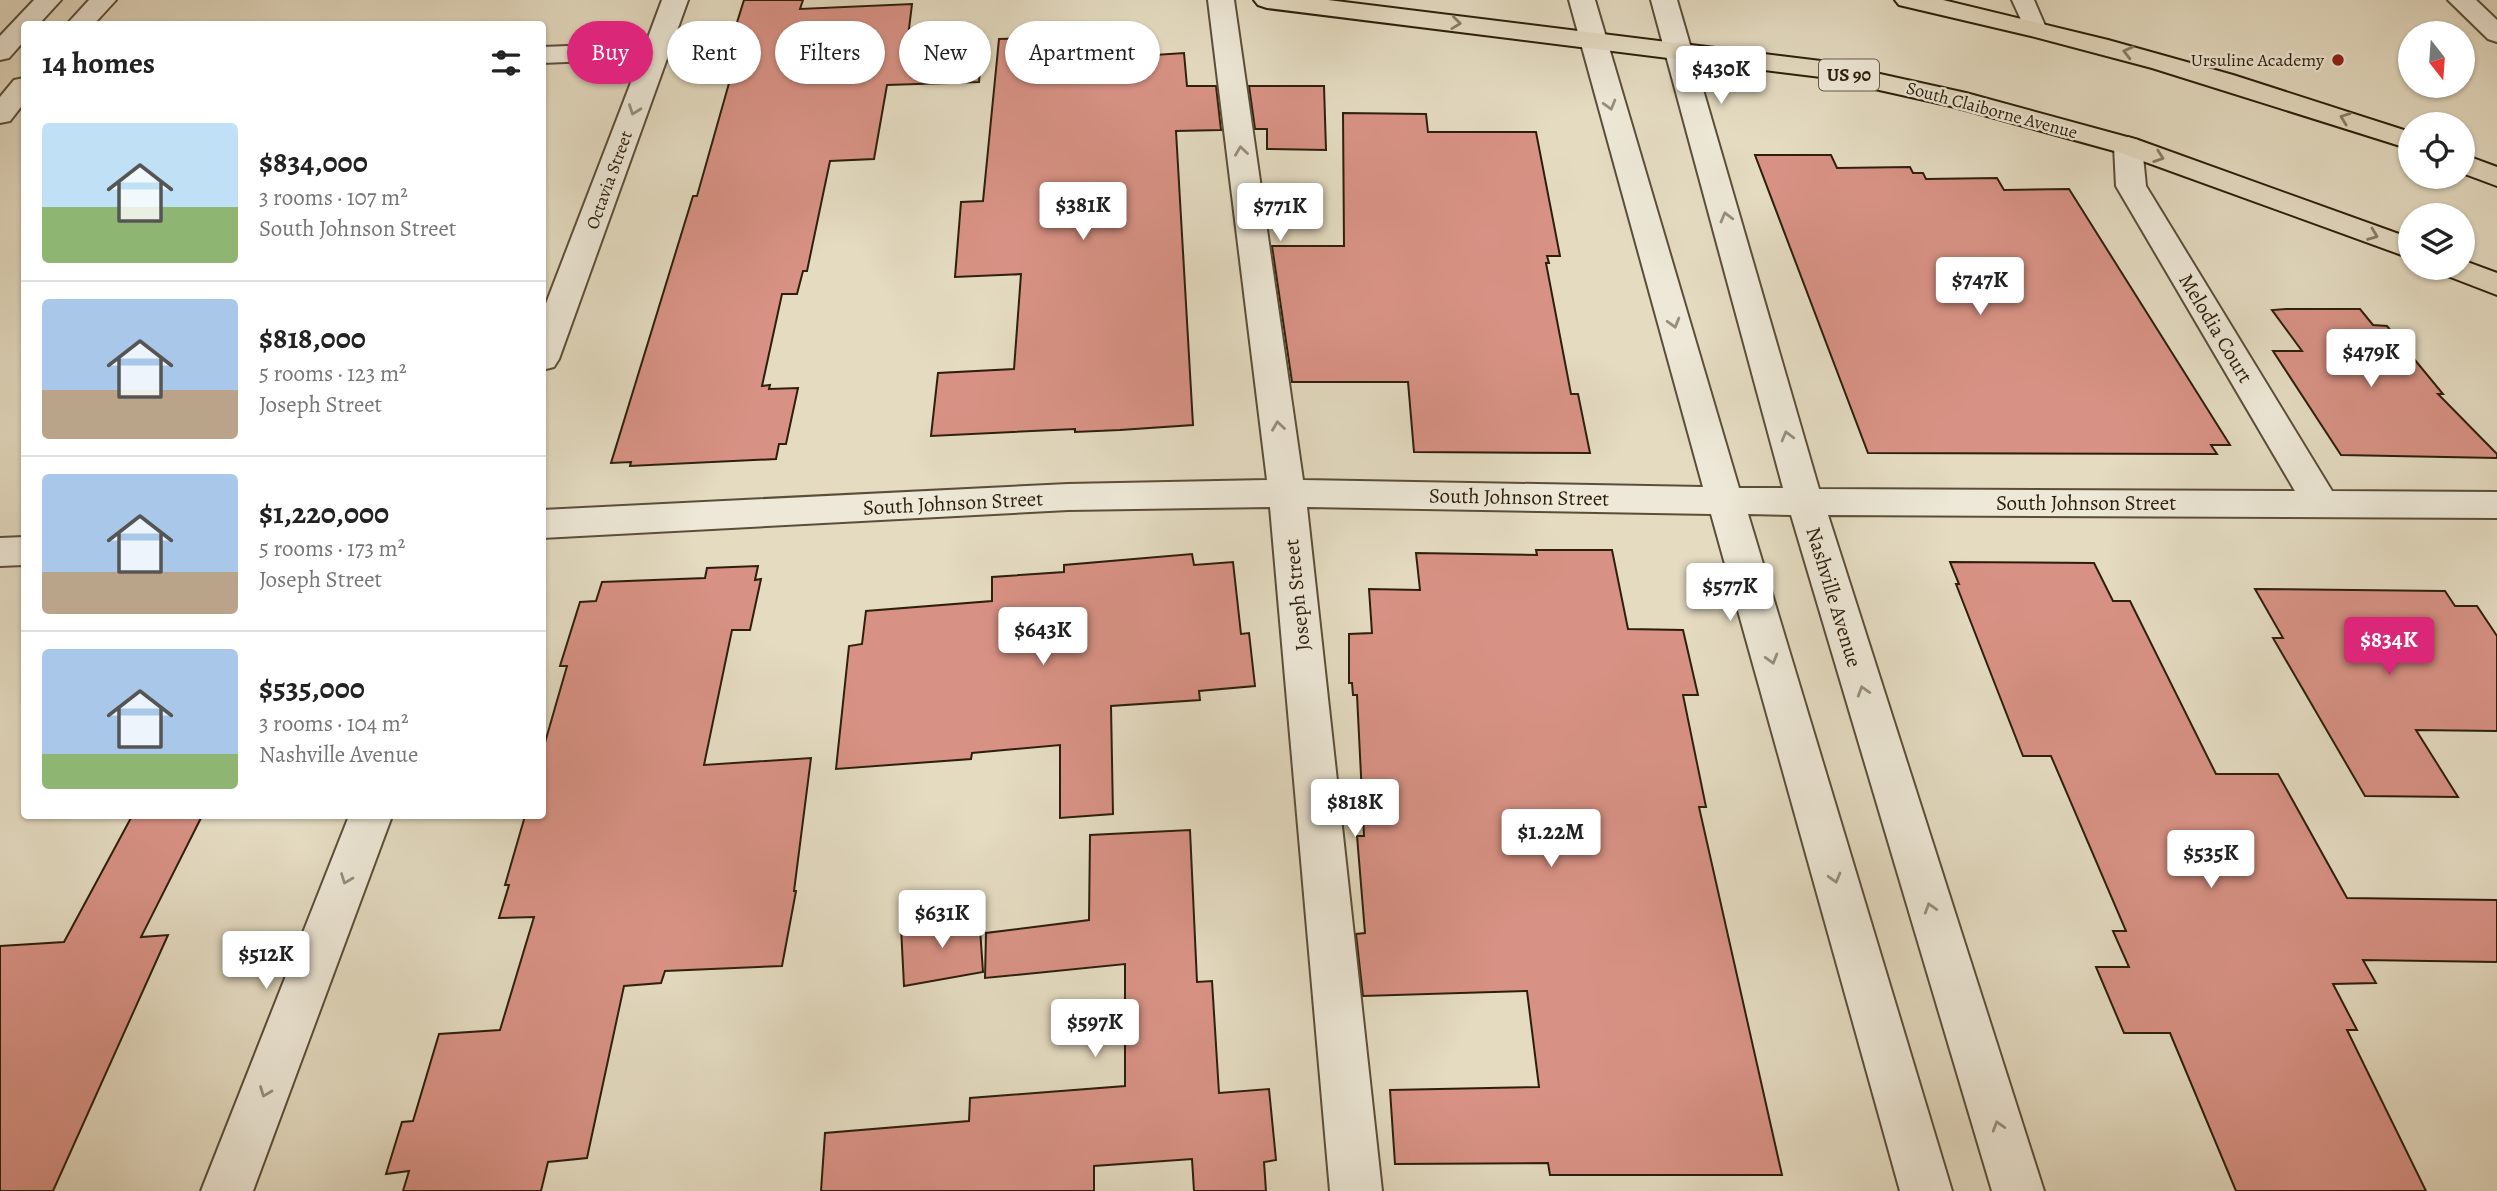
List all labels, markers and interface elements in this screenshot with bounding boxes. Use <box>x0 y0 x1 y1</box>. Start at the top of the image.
one-way arrow <box>1451 16 1462 31</box>
chip: Buy <box>567 21 653 84</box>
chip: Rent <box>667 21 761 84</box>
chip: Filters <box>775 21 885 84</box>
chip: New <box>899 21 991 84</box>
chip: Apartment <box>1005 21 1160 84</box>
north arrow <box>2398 21 2474 98</box>
map controls <box>2398 21 2475 280</box>
text: 14 homes <box>42 43 155 83</box>
icon: filters <box>487 44 525 82</box>
pin: $430K <box>1672 46 1770 106</box>
one-way arrow <box>2122 46 2134 60</box>
place label: Ursuline Academy <box>2191 48 2325 72</box>
marker: Ursuline Academy <box>2330 52 2346 68</box>
text: $430K <box>1692 53 1750 84</box>
road number: US 90 <box>1819 60 1879 90</box>
street label: South Claiborne Avenue <box>1904 76 2080 144</box>
one-way arrow <box>1601 99 1616 111</box>
one-way arrow <box>629 103 643 115</box>
one-way arrow <box>2340 112 2352 126</box>
button: locate <box>2398 112 2475 189</box>
street label: Octavia Street <box>580 127 638 233</box>
text: $834,000 <box>259 142 368 182</box>
one-way arrow <box>1234 146 1249 157</box>
one-way arrow <box>2153 149 2165 163</box>
icon: home <box>98 151 182 235</box>
text: 3 rooms · 107 m² <box>259 182 408 213</box>
pin: $381K <box>1034 182 1132 242</box>
pin: $771K <box>1231 184 1329 243</box>
text: $381K <box>1056 189 1111 220</box>
text: $771K <box>1253 190 1307 221</box>
button: layers <box>2398 203 2475 280</box>
one-way arrow <box>1720 211 1734 223</box>
text: South Johnson Street <box>259 213 456 244</box>
one-way arrow <box>2367 227 2379 241</box>
pin: $747K <box>1931 258 2029 317</box>
text: $747K <box>1952 264 2008 295</box>
street label: Melodia Court <box>2172 268 2260 388</box>
one-way arrow <box>1665 317 1680 329</box>
text: $818,000 <box>259 318 366 358</box>
icon: home <box>98 327 182 411</box>
pin: $479K <box>2322 330 2420 389</box>
text: $479K <box>2342 336 2400 367</box>
text: 5 rooms · 123 m² <box>259 358 407 389</box>
text: Joseph Street <box>259 389 382 420</box>
one-way arrow <box>1270 420 1285 431</box>
one-way arrow <box>1780 430 1795 442</box>
street label: South Johnson Street <box>1429 481 1609 513</box>
street label: South Johnson Street <box>862 484 1044 522</box>
street label: South Johnson Street <box>1996 489 2176 517</box>
text: $1,220,000 <box>259 493 389 533</box>
icon: home <box>98 502 182 586</box>
street label: Nashville Avenue <box>1799 523 1869 671</box>
text: 5 rooms · 173 m² <box>259 533 405 564</box>
street label: Joseph Street <box>1277 538 1317 652</box>
text: Joseph Street <box>259 564 382 595</box>
pin: $577K <box>1681 564 1779 623</box>
text: $577K <box>1702 570 1758 601</box>
pin: $643K <box>994 608 1092 667</box>
text: $643K <box>1014 614 1072 645</box>
pin: $834K <box>2340 618 2438 677</box>
text: $834K <box>2360 624 2418 655</box>
one-way arrow <box>1763 653 1778 665</box>
text: $535,000 <box>259 668 365 708</box>
icon: home <box>98 677 182 761</box>
one-way arrow <box>1857 685 1872 697</box>
text: 3 rooms · 104 m² <box>259 708 408 739</box>
text: Nashville Avenue <box>259 739 418 770</box>
pin: $818K <box>1306 780 1404 839</box>
text: $818K <box>1327 786 1383 817</box>
pin: $1.22M <box>1494 810 1608 869</box>
text: $1.22M <box>1518 816 1584 847</box>
pin: $535K <box>2162 830 2260 890</box>
text: $535K <box>2183 837 2239 868</box>
one-way arrow <box>1827 872 1842 884</box>
one-way arrow <box>340 873 354 885</box>
pin: $631K <box>893 890 991 950</box>
text: $631K <box>915 897 969 928</box>
one-way arrow <box>1924 903 1939 915</box>
pin: $512K <box>217 932 315 991</box>
text: $512K <box>239 938 294 969</box>
pin: $597K <box>1046 1000 1144 1059</box>
text: $597K <box>1067 1006 1123 1037</box>
one-way arrow <box>259 1085 273 1097</box>
one-way arrow <box>1991 1120 2006 1132</box>

